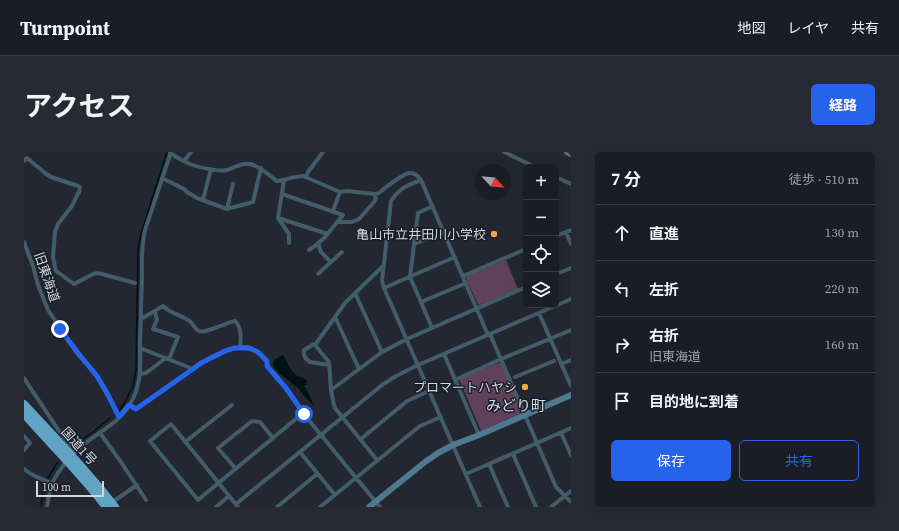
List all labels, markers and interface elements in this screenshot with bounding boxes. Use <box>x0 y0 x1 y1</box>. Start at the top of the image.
text: Turnpoint <box>20 15 110 41</box>
text: 地図 <box>737 18 765 38</box>
text: レイヤ <box>787 18 829 38</box>
text: 共有 <box>851 18 879 38</box>
button: 経路 <box>811 84 875 125</box>
text: アクセス <box>24 87 135 125</box>
north arrow <box>475 164 511 200</box>
map controls <box>523 164 559 308</box>
button: + <box>523 164 559 200</box>
text: 7 分 <box>611 167 641 191</box>
text: 徒歩 · 510 m <box>789 171 859 188</box>
button: − <box>523 200 559 236</box>
icon: ahead <box>611 222 633 244</box>
text: 直進 <box>649 223 679 244</box>
text: 130 m <box>825 224 859 241</box>
place label: 亀山市立井田川小学校 <box>356 226 486 243</box>
marker: 亀山市立井田川小学校 <box>489 229 499 239</box>
button: locate <box>523 236 559 272</box>
street label: 旧東海道 <box>30 250 64 304</box>
button: layers <box>523 272 559 308</box>
icon: left <box>611 278 633 300</box>
text: 左折 <box>649 279 679 300</box>
text: 220 m <box>825 280 859 297</box>
route end <box>51 320 69 338</box>
text: 右折 <box>649 325 679 346</box>
icon: right <box>611 334 633 356</box>
text: 160 m <box>825 336 859 353</box>
text: 旧東海道 <box>649 348 701 365</box>
place label: プロマートハヤシ <box>413 379 517 396</box>
marker: プロマートハヤシ <box>520 382 530 392</box>
icon: arrive <box>611 390 633 412</box>
text: 目的地に到着 <box>649 391 739 412</box>
district label: みどり町 <box>486 395 546 416</box>
route start <box>295 405 313 423</box>
street label: 国道1号 <box>57 423 101 469</box>
button: 保存 <box>611 440 731 481</box>
button: 共有 <box>739 440 859 481</box>
scale bar <box>36 479 104 498</box>
text: 100 m <box>42 480 71 495</box>

